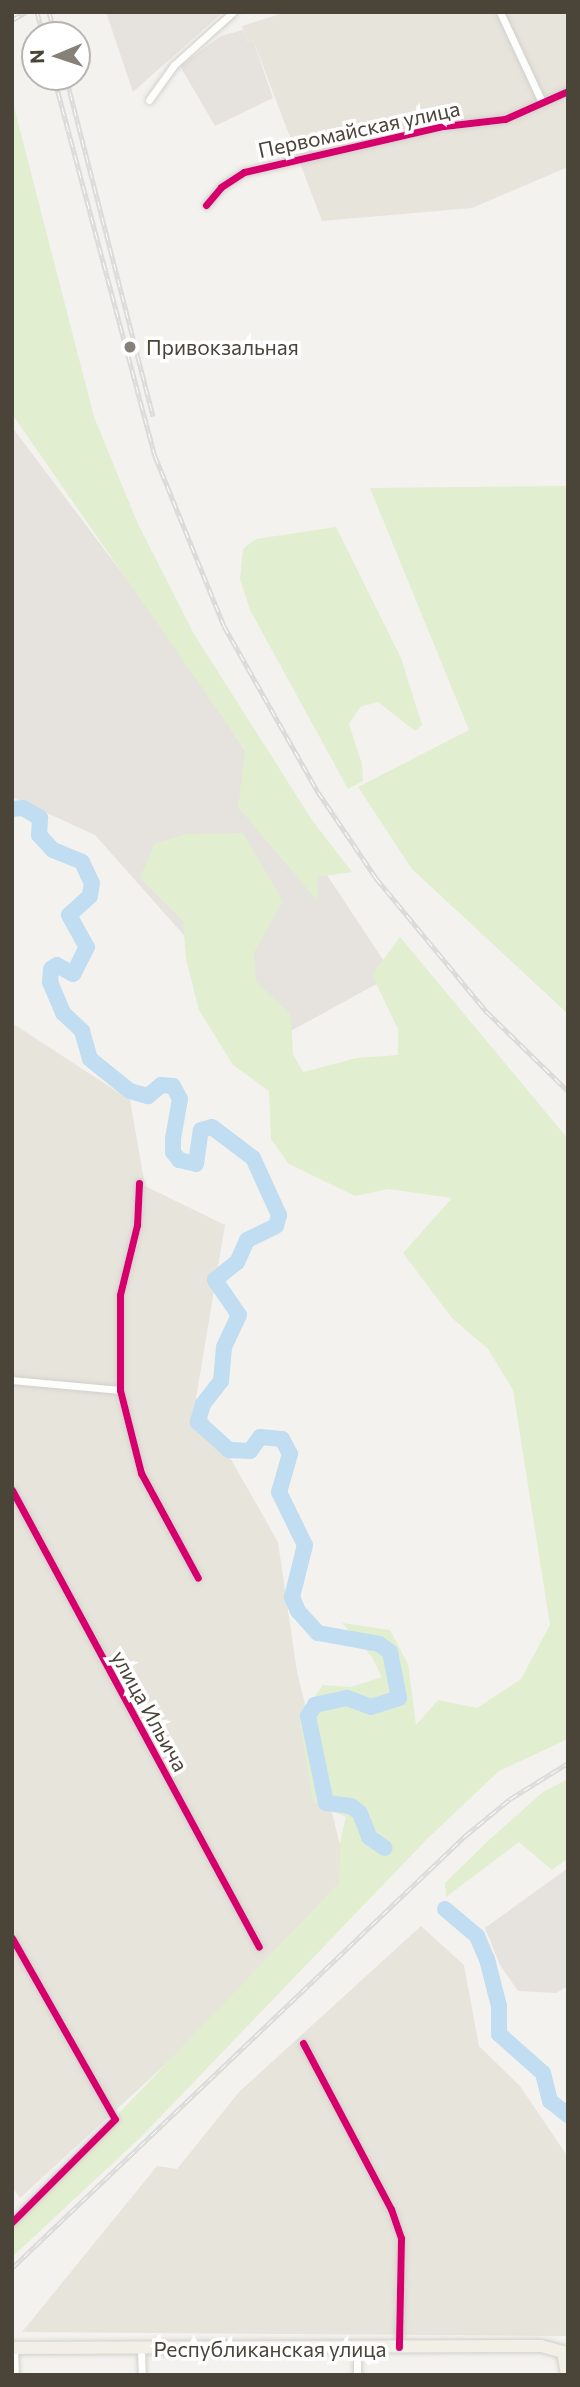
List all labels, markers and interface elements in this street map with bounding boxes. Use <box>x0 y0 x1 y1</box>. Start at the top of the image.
north arrow <box>21 21 91 91</box>
text: N <box>25 49 48 64</box>
street label: Первомайская улица <box>256 95 462 163</box>
place label: Привокзальная <box>146 334 299 360</box>
marker: Привокзальная <box>120 337 140 357</box>
street label: улица Ильича <box>106 1646 194 1776</box>
street label: Республиканская улица <box>154 2336 386 2362</box>

